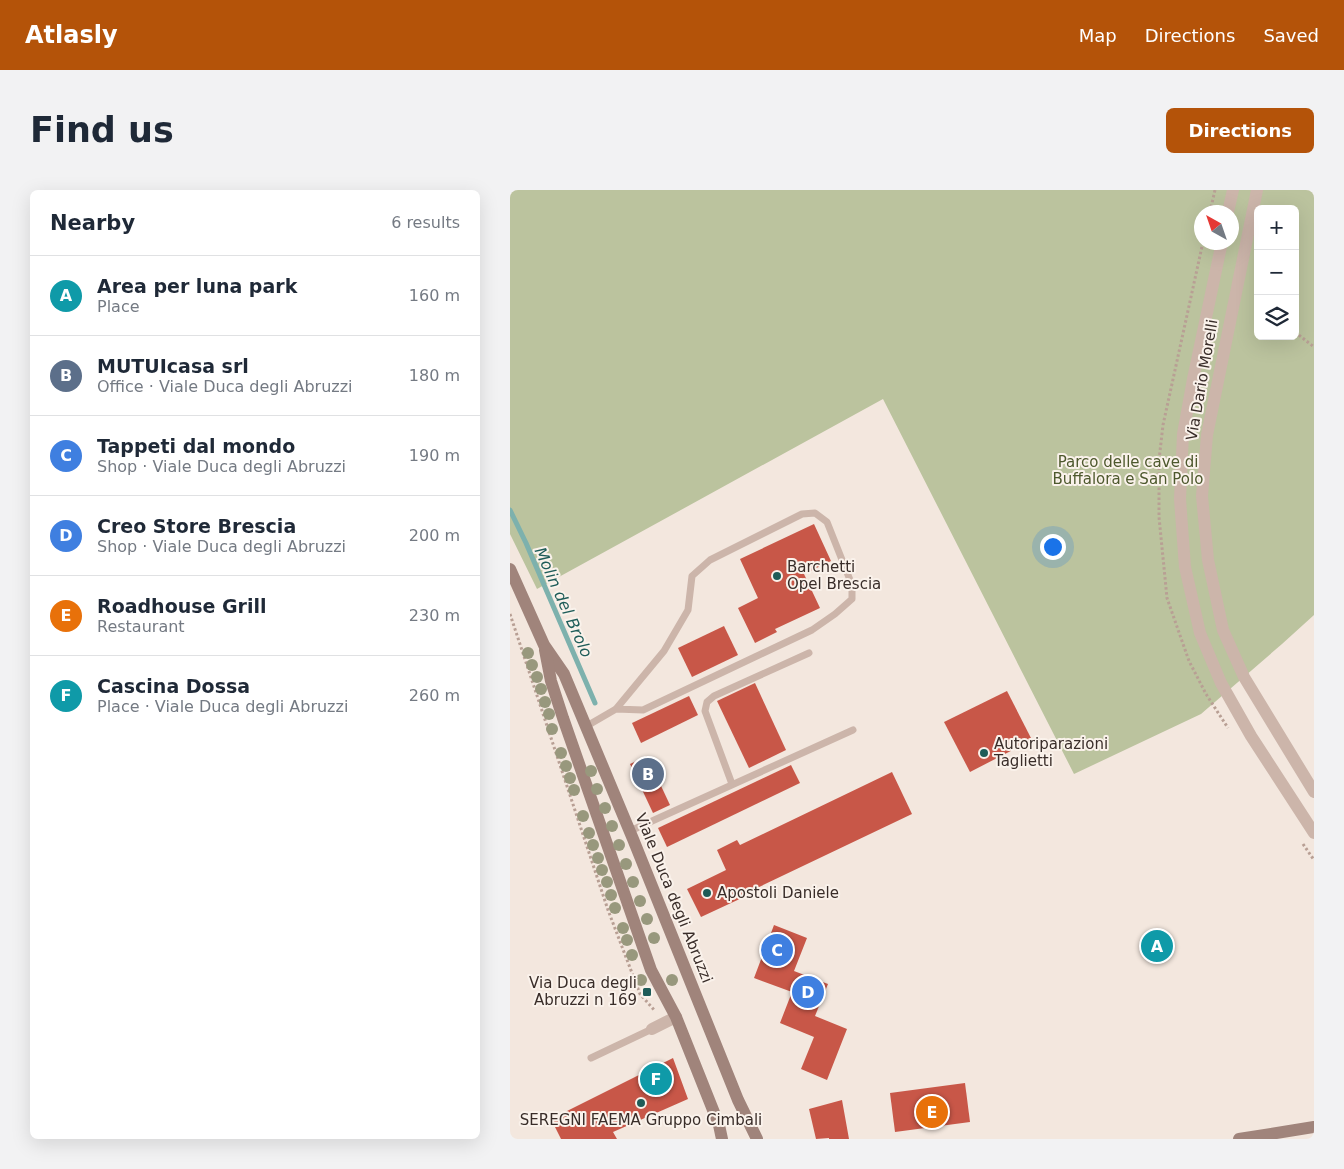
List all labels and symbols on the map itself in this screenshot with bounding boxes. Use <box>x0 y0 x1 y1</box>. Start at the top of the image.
north arrow <box>1194 205 1239 250</box>
street label: Via Dario Morelli <box>1182 318 1222 442</box>
park label: Parco delle cave di Buffalora e San Polo <box>1053 453 1203 488</box>
your location <box>1040 534 1066 560</box>
water label: Molin del Brolo <box>531 544 596 661</box>
place label: Barchetti Opel Brescia <box>787 558 881 593</box>
marker: Barchetti Opel Brescia <box>771 570 783 582</box>
place label: Autoriparazioni Taglietti <box>993 735 1108 770</box>
marker: Autoriparazioni Taglietti <box>978 747 990 759</box>
pin: B <box>632 755 664 793</box>
street label: Viale Duca degli Abruzzi <box>632 811 716 985</box>
place label: Apostoli Daniele <box>717 884 839 902</box>
marker: Apostoli Daniele <box>701 887 713 899</box>
pin: A <box>1141 927 1173 965</box>
pin: C <box>761 931 793 969</box>
pin: D <box>792 973 824 1011</box>
place label: Via Duca degli Abruzzi n 169 <box>529 974 637 1009</box>
marker: Via Duca degli Abruzzi n 169 <box>641 986 653 998</box>
pin: F <box>640 1060 672 1098</box>
pin: E <box>916 1093 948 1131</box>
marker: SEREGNI FAEMA Gruppo Cimbali <box>635 1097 647 1109</box>
place label: SEREGNI FAEMA Gruppo Cimbali <box>520 1111 762 1129</box>

